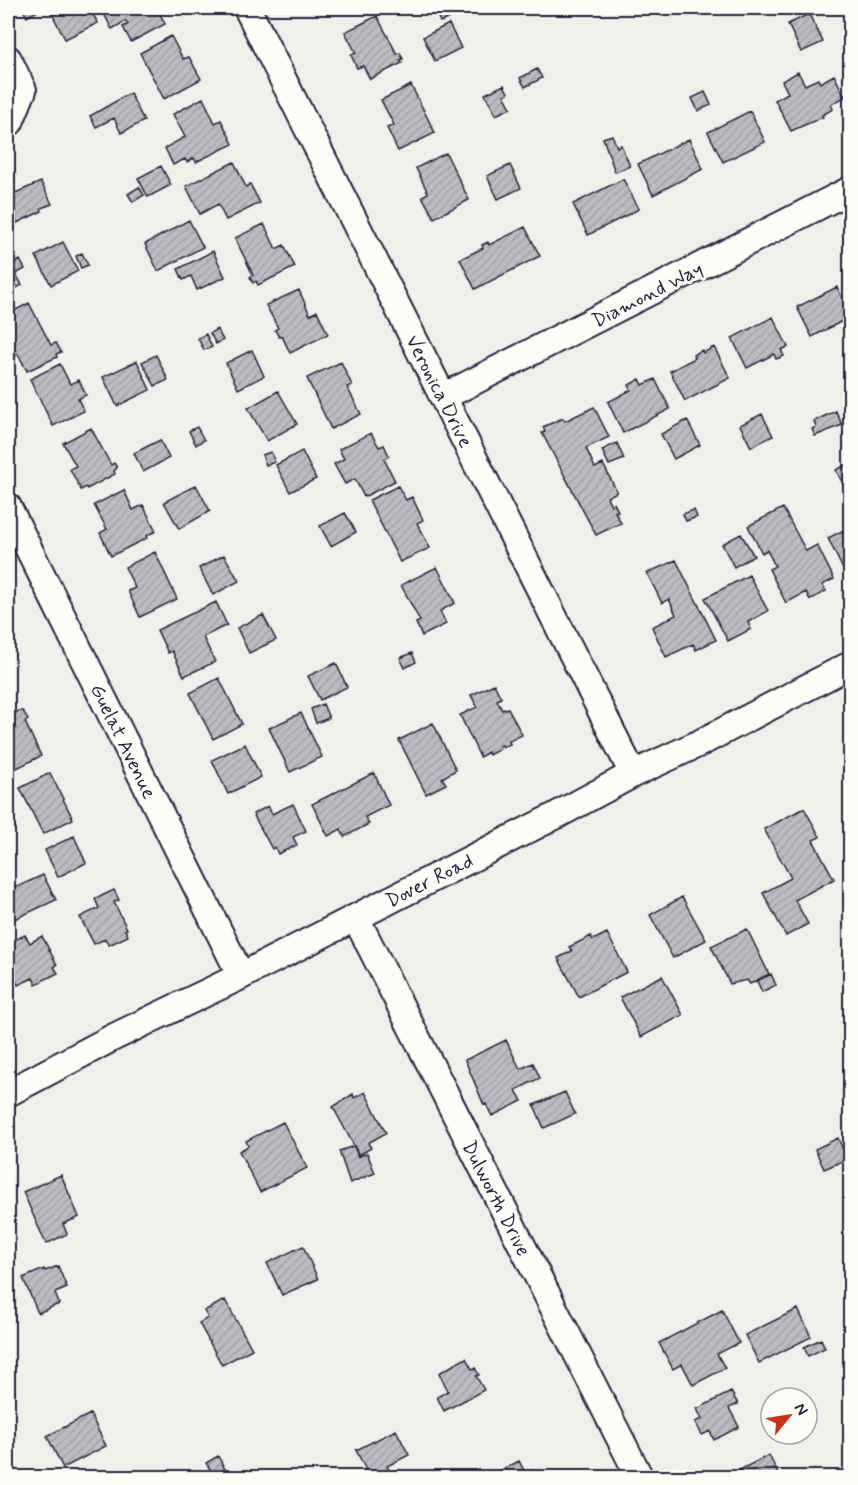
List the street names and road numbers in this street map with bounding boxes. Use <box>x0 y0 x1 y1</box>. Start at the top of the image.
street label: Diamond Way <box>588 256 708 335</box>
street label: Veronica Drive <box>399 331 479 453</box>
street label: Guelat Avenue <box>83 680 162 804</box>
street label: Dover Road <box>381 848 478 915</box>
street label: Dulworth Drive <box>455 1136 536 1261</box>

